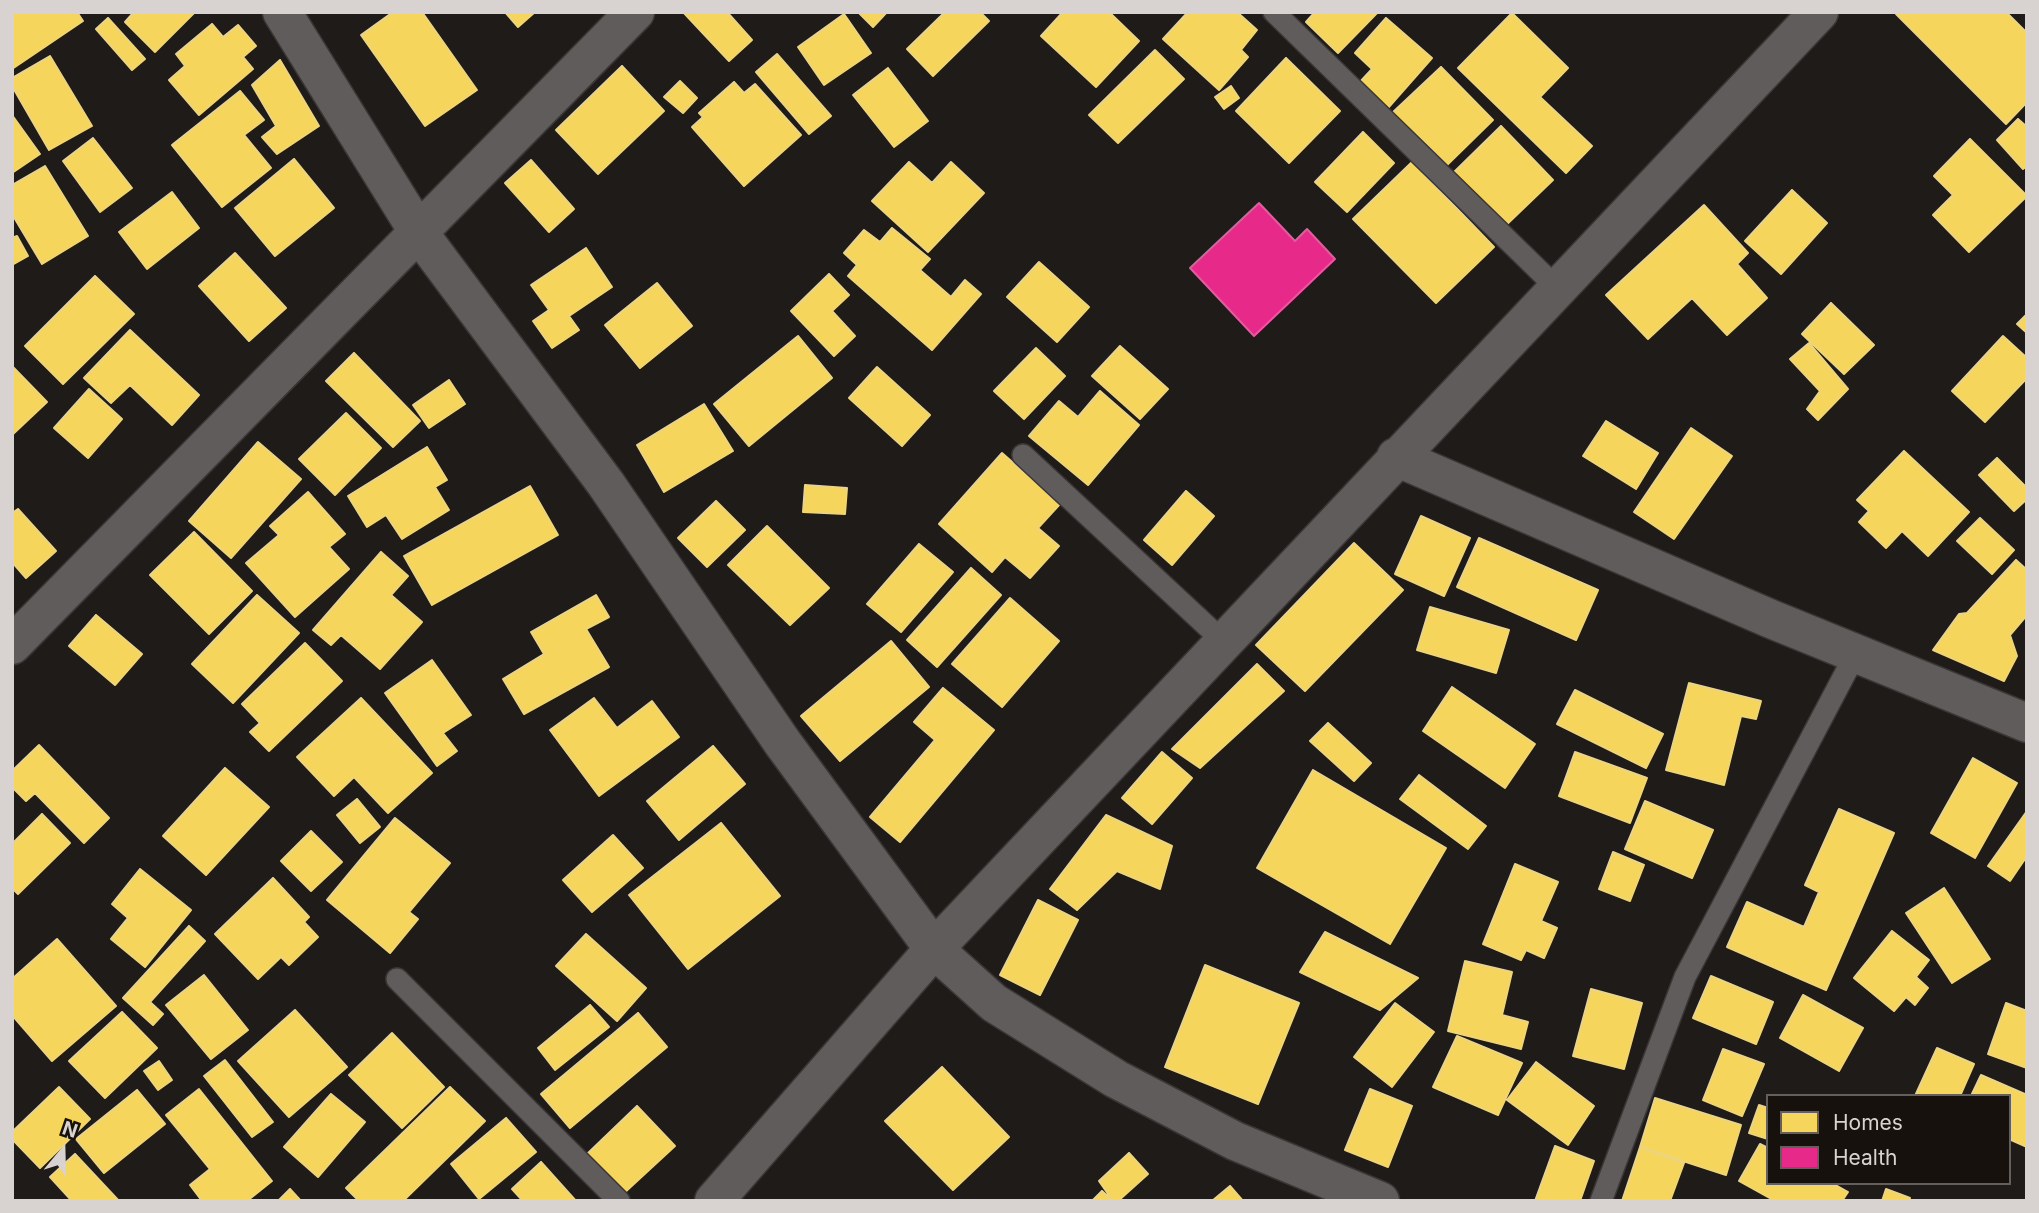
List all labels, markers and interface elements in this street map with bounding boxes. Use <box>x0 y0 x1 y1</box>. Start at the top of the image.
legend <box>1766 1094 2011 1185</box>
text: Homes <box>1833 1110 1903 1135</box>
north arrow <box>28 1115 98 1185</box>
text: N <box>59 1116 81 1143</box>
text: Health <box>1833 1145 1898 1170</box>

